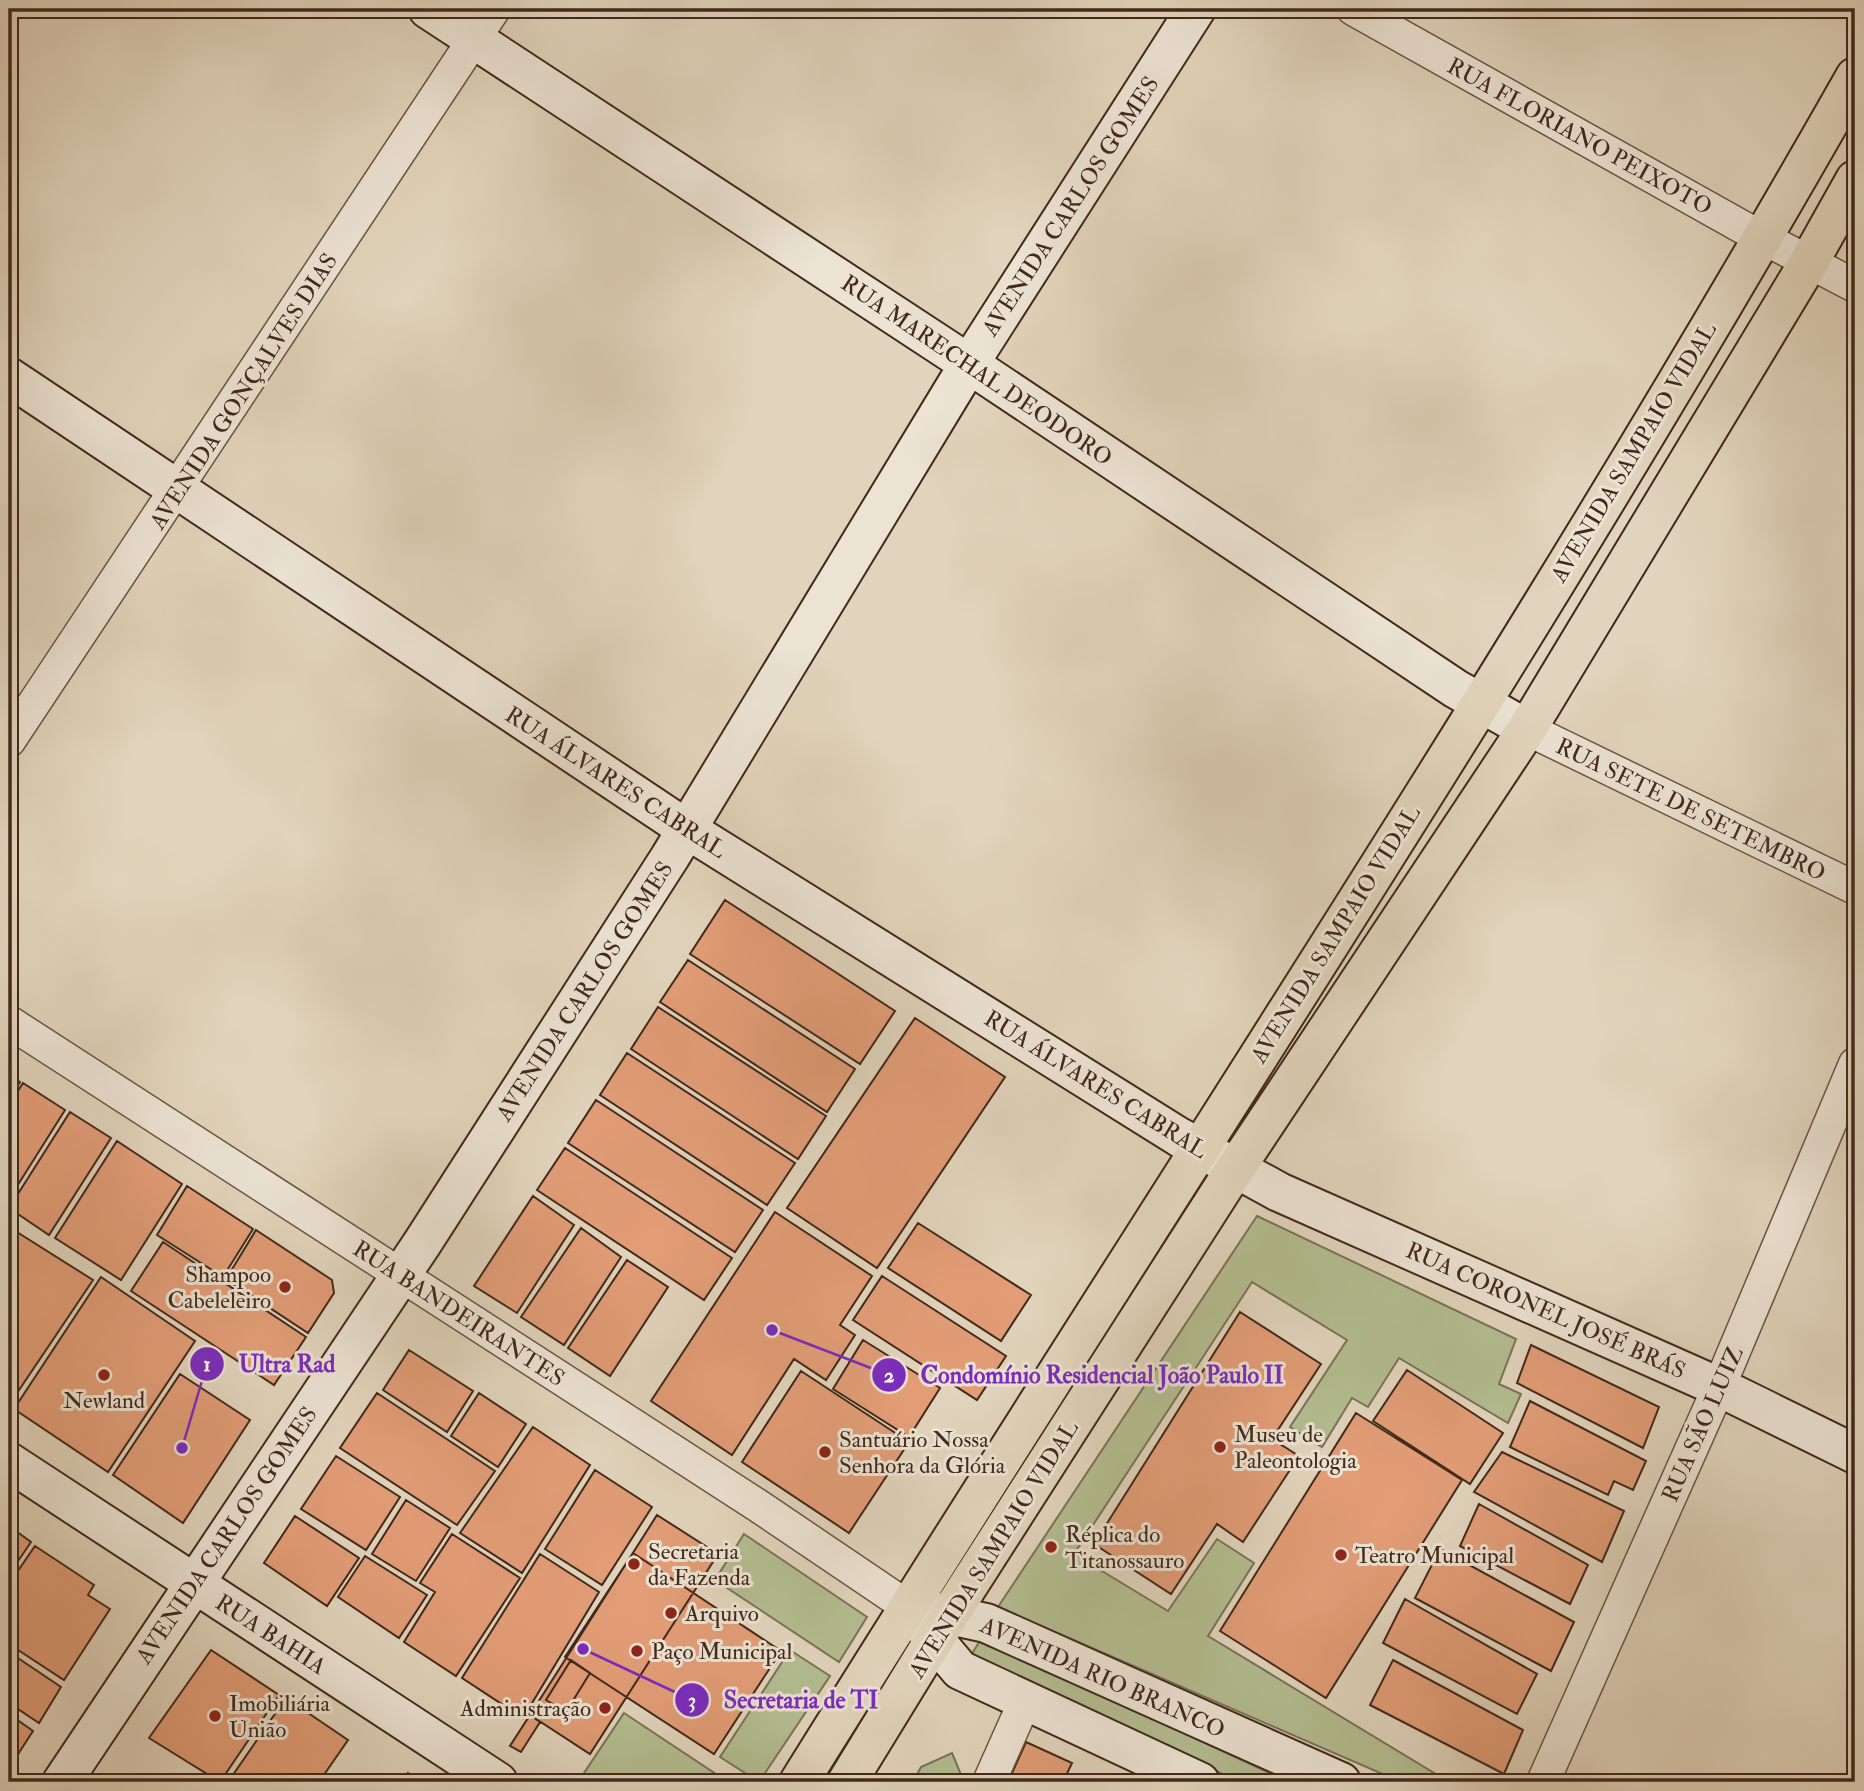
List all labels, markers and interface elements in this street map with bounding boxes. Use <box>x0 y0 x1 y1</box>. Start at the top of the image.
street label: RUA FLORIANO PEIXOTO <box>1442 51 1717 222</box>
street label: AVENIDA CARLOS GOMES <box>975 71 1165 343</box>
street label: AVENIDA GONÇALVES DIAS <box>143 248 344 536</box>
street label: RUA MARECHAL DEODORO <box>836 269 1118 472</box>
street label: AVENIDA SAMPAIO VIDAL <box>1544 317 1723 589</box>
street label: RUA ÁLVARES CABRAL <box>500 700 732 865</box>
street label: RUA SETE DE SETEMBRO <box>1551 731 1830 887</box>
street label: AVENIDA SAMPAIO VIDAL <box>1243 800 1427 1069</box>
street label: AVENIDA CARLOS GOMES <box>489 856 679 1128</box>
street label: RUA ÁLVARES CABRAL <box>979 1004 1213 1165</box>
street label: RUA BANDEIRANTES <box>347 1234 570 1393</box>
street label: RUA CORONEL JOSÉ BRÁS <box>1401 1236 1690 1385</box>
place label: Shampoo Cabeleleiro <box>167 1260 271 1315</box>
marker: Shampoo Cabeleleiro <box>277 1279 293 1295</box>
callout: Ultra Rad <box>190 1341 350 1386</box>
street label: RUA SÃO LUIZ <box>1655 1342 1750 1506</box>
text: Ultra Rad <box>239 1349 335 1380</box>
text: 1 <box>203 1351 211 1378</box>
callout: Condomínio Residencial João Paulo II <box>871 1352 1297 1397</box>
text: Condomínio Residencial João Paulo II <box>921 1360 1284 1391</box>
text: 2 <box>884 1362 895 1389</box>
marker: Newland <box>96 1367 112 1383</box>
place label: Newland <box>63 1386 145 1415</box>
street label: AVENIDA CARLOS GOMES <box>129 1401 323 1670</box>
street label: AVENIDA SAMPAIO VIDAL <box>901 1415 1085 1684</box>
place label: Museu de Paleontologia <box>1234 1420 1357 1475</box>
place label: Santuário Nossa Senhora da Glória <box>839 1425 1006 1480</box>
marker: Museu de Paleontologia <box>1212 1439 1228 1455</box>
marker: Santuário Nossa Senhora da Glória <box>817 1444 833 1460</box>
place label: Réplica do Titanossauro <box>1065 1520 1184 1575</box>
place label: Secretaria da Fazenda <box>648 1537 751 1592</box>
marker: Réplica do Titanossauro <box>1043 1539 1059 1555</box>
place label: Teatro Municipal <box>1355 1541 1514 1571</box>
marker: Teatro Municipal <box>1333 1547 1349 1563</box>
marker: Secretaria da Fazenda <box>626 1556 642 1572</box>
street label: RUA BAHIA <box>210 1588 332 1681</box>
place label: Arquivo <box>684 1599 759 1628</box>
marker: Arquivo <box>663 1605 679 1621</box>
street label: AVENIDA RIO BRANCO <box>975 1610 1230 1745</box>
place label: Paço Municipal <box>651 1637 793 1667</box>
marker: Paço Municipal <box>629 1643 645 1659</box>
callout: Secretaria de TI <box>674 1677 892 1722</box>
text: Secretaria de TI <box>724 1685 878 1716</box>
text: 3 <box>688 1687 696 1714</box>
place label: Imobiliária União <box>229 1689 331 1744</box>
place label: Administração <box>459 1694 591 1723</box>
marker: Administração <box>597 1700 613 1716</box>
marker: Imobiliária União <box>207 1708 223 1724</box>

